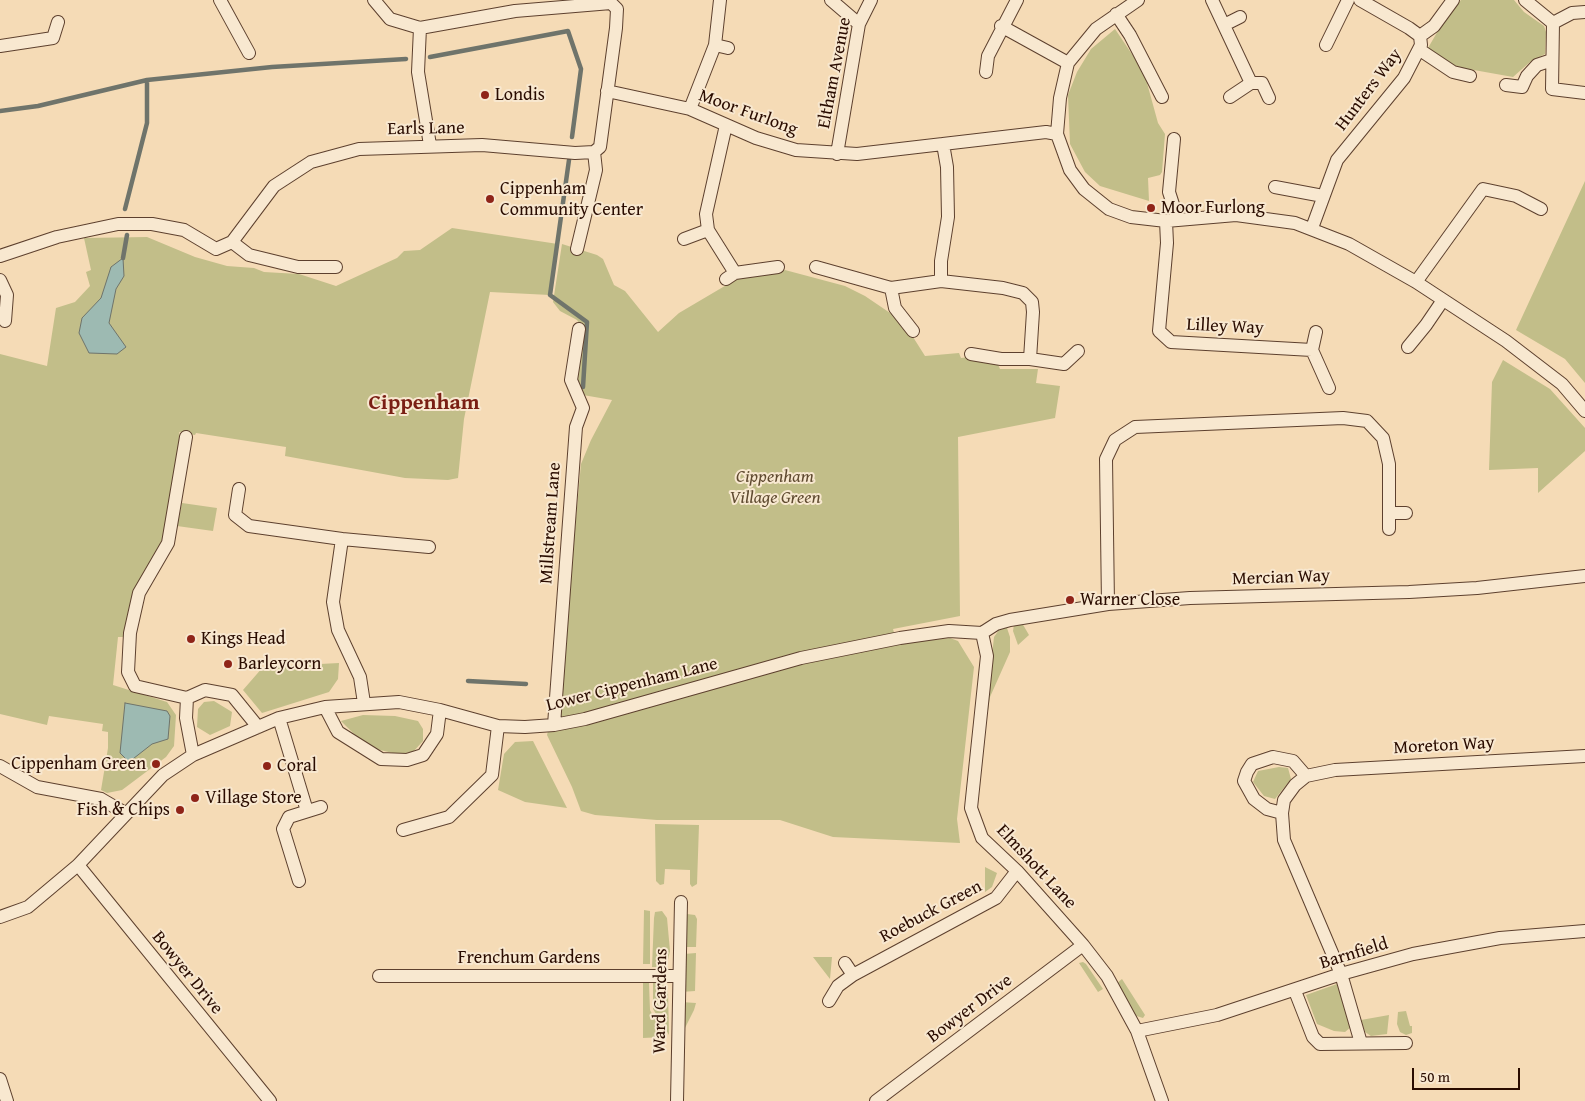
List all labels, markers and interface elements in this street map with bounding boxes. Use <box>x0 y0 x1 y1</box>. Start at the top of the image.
street label: Eltham Avenue <box>814 15 856 131</box>
street label: Hunters Way <box>1331 45 1407 135</box>
place label: Londis <box>495 84 545 106</box>
street label: Moor Furlong <box>696 85 800 141</box>
marker: Londis <box>479 89 491 101</box>
street label: Earls Lane <box>387 118 465 140</box>
place label: Cippenham Community Center <box>500 178 643 220</box>
marker: Cippenham Community Center <box>484 193 496 205</box>
place label: Moor Furlong <box>1161 197 1265 219</box>
marker: Moor Furlong <box>1145 202 1157 214</box>
street label: Lilley Way <box>1186 314 1264 340</box>
district label: Cippenham <box>368 390 480 416</box>
street label: Millstream Lane <box>536 461 566 585</box>
park label: Cippenham Village Green <box>730 466 820 508</box>
street label: Mercian Way <box>1232 565 1330 591</box>
place label: Warner Close <box>1080 589 1180 611</box>
marker: Warner Close <box>1064 594 1076 606</box>
place label: Kings Head <box>201 628 285 650</box>
marker: Kings Head <box>185 633 197 645</box>
place label: Barleycorn <box>238 653 321 675</box>
street label: Lower Cippenham Lane <box>544 653 720 717</box>
marker: Barleycorn <box>222 658 234 670</box>
street label: Moreton Way <box>1393 733 1495 759</box>
place label: Cippenham Green <box>11 753 146 775</box>
place label: Coral <box>277 755 317 777</box>
marker: Cippenham Green <box>150 758 162 770</box>
marker: Coral <box>261 760 273 772</box>
place label: Village Store <box>205 787 302 809</box>
marker: Village Store <box>189 792 201 804</box>
place label: Fish & Chips <box>77 799 170 821</box>
marker: Fish & Chips <box>174 804 186 816</box>
street label: Elmshott Lane <box>991 820 1081 914</box>
street label: Roebuck Green <box>876 876 986 948</box>
street label: Bowyer Drive <box>147 927 227 1019</box>
street label: Barnfield <box>1317 933 1391 975</box>
street label: Frenchum Gardens <box>458 947 600 969</box>
street label: Ward Gardens <box>649 948 673 1054</box>
street label: Bowyer Drive <box>923 970 1017 1048</box>
scale bar <box>1415 1058 1522 1090</box>
text: 50 m <box>1420 1066 1450 1087</box>

